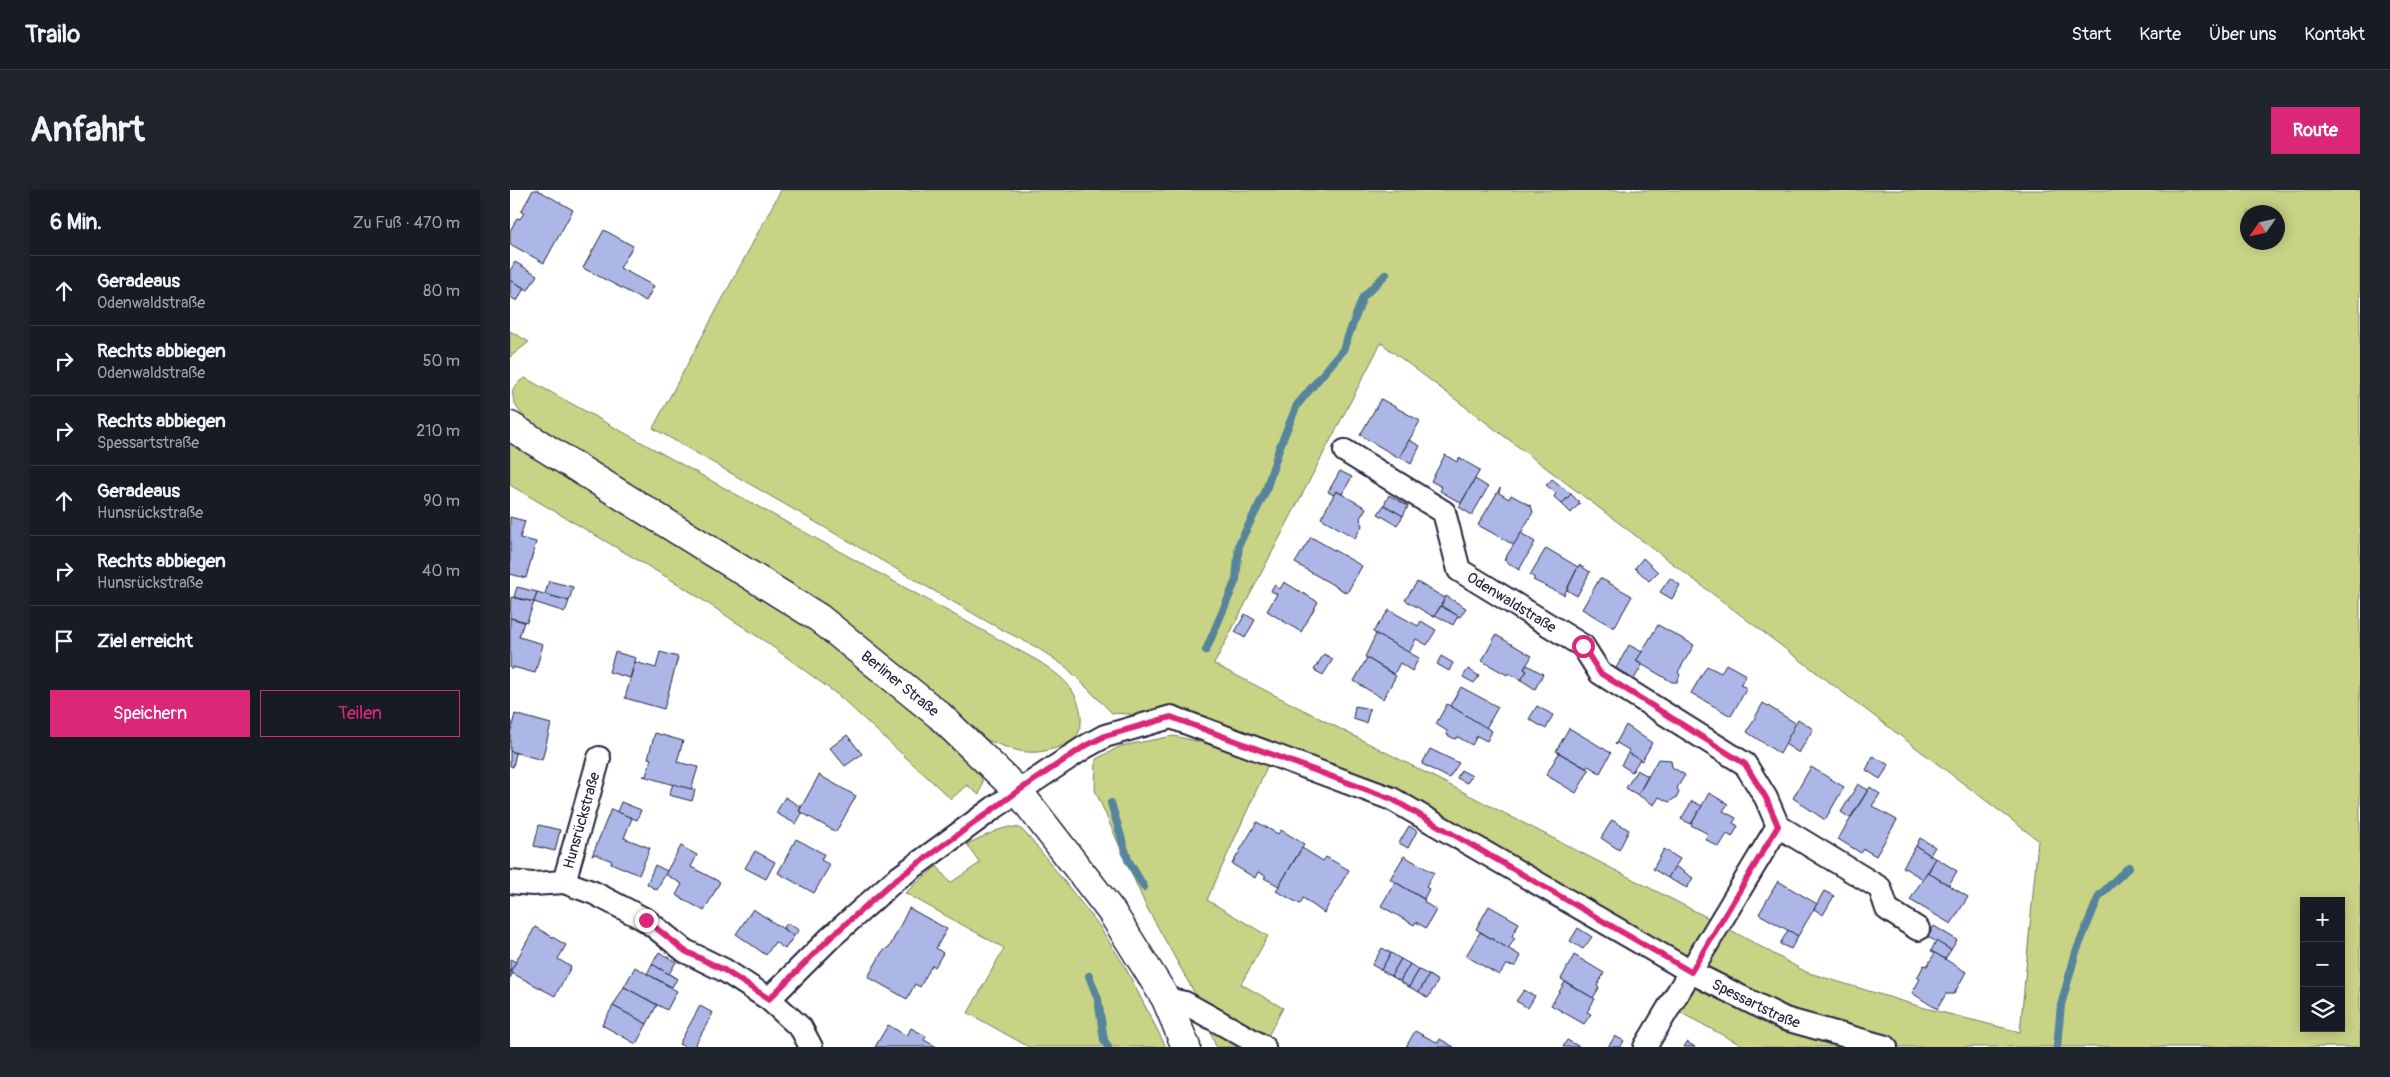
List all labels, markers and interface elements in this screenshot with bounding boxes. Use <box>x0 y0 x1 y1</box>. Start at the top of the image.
text: Trailo <box>25 20 80 49</box>
text: Start <box>2071 23 2111 46</box>
text: Karte <box>2139 23 2181 46</box>
text: Über uns <box>2209 23 2276 46</box>
text: Kontakt <box>2304 23 2365 46</box>
button: Route <box>2271 107 2360 154</box>
text: Anfahrt <box>30 108 145 152</box>
north arrow <box>2240 205 2285 250</box>
text: 6 Min. <box>50 209 102 236</box>
text: Zu Fuß · 470 m <box>353 213 460 233</box>
text: Geradeaus <box>97 269 180 293</box>
icon: ahead <box>50 277 78 305</box>
text: 80 m <box>423 281 460 301</box>
text: Odenwaldstraße <box>97 293 205 313</box>
text: Rechts abbiegen <box>97 339 226 363</box>
icon: right <box>50 347 78 375</box>
text: 50 m <box>423 351 460 371</box>
text: Odenwaldstraße <box>97 363 205 383</box>
text: Rechts abbiegen <box>97 409 226 433</box>
icon: right <box>50 417 78 445</box>
text: 210 m <box>416 421 460 441</box>
text: Spessartstraße <box>97 433 199 453</box>
text: Geradeaus <box>97 479 180 503</box>
icon: ahead <box>50 487 78 515</box>
text: 90 m <box>423 491 460 511</box>
text: Hunsrückstraße <box>97 503 203 523</box>
text: Rechts abbiegen <box>97 549 226 573</box>
icon: right <box>50 557 78 585</box>
text: 40 m <box>422 561 460 581</box>
street label: Odenwaldstraße <box>1463 568 1560 637</box>
text: Hunsrückstraße <box>97 573 203 593</box>
icon: arrive <box>50 627 78 655</box>
text: Ziel erreicht <box>97 629 193 653</box>
route start <box>1572 635 1595 658</box>
street label: Berliner Straße <box>857 646 943 721</box>
button: Speichern <box>50 690 250 737</box>
button: Teilen <box>260 690 460 737</box>
street label: Hunsrückstraße <box>559 769 604 871</box>
map controls <box>2300 897 2345 1032</box>
button: + <box>2300 897 2345 942</box>
route end <box>635 909 658 932</box>
button: − <box>2300 942 2345 987</box>
street label: Spessartstraße <box>1709 975 1803 1032</box>
button: layers <box>2300 987 2345 1032</box>

